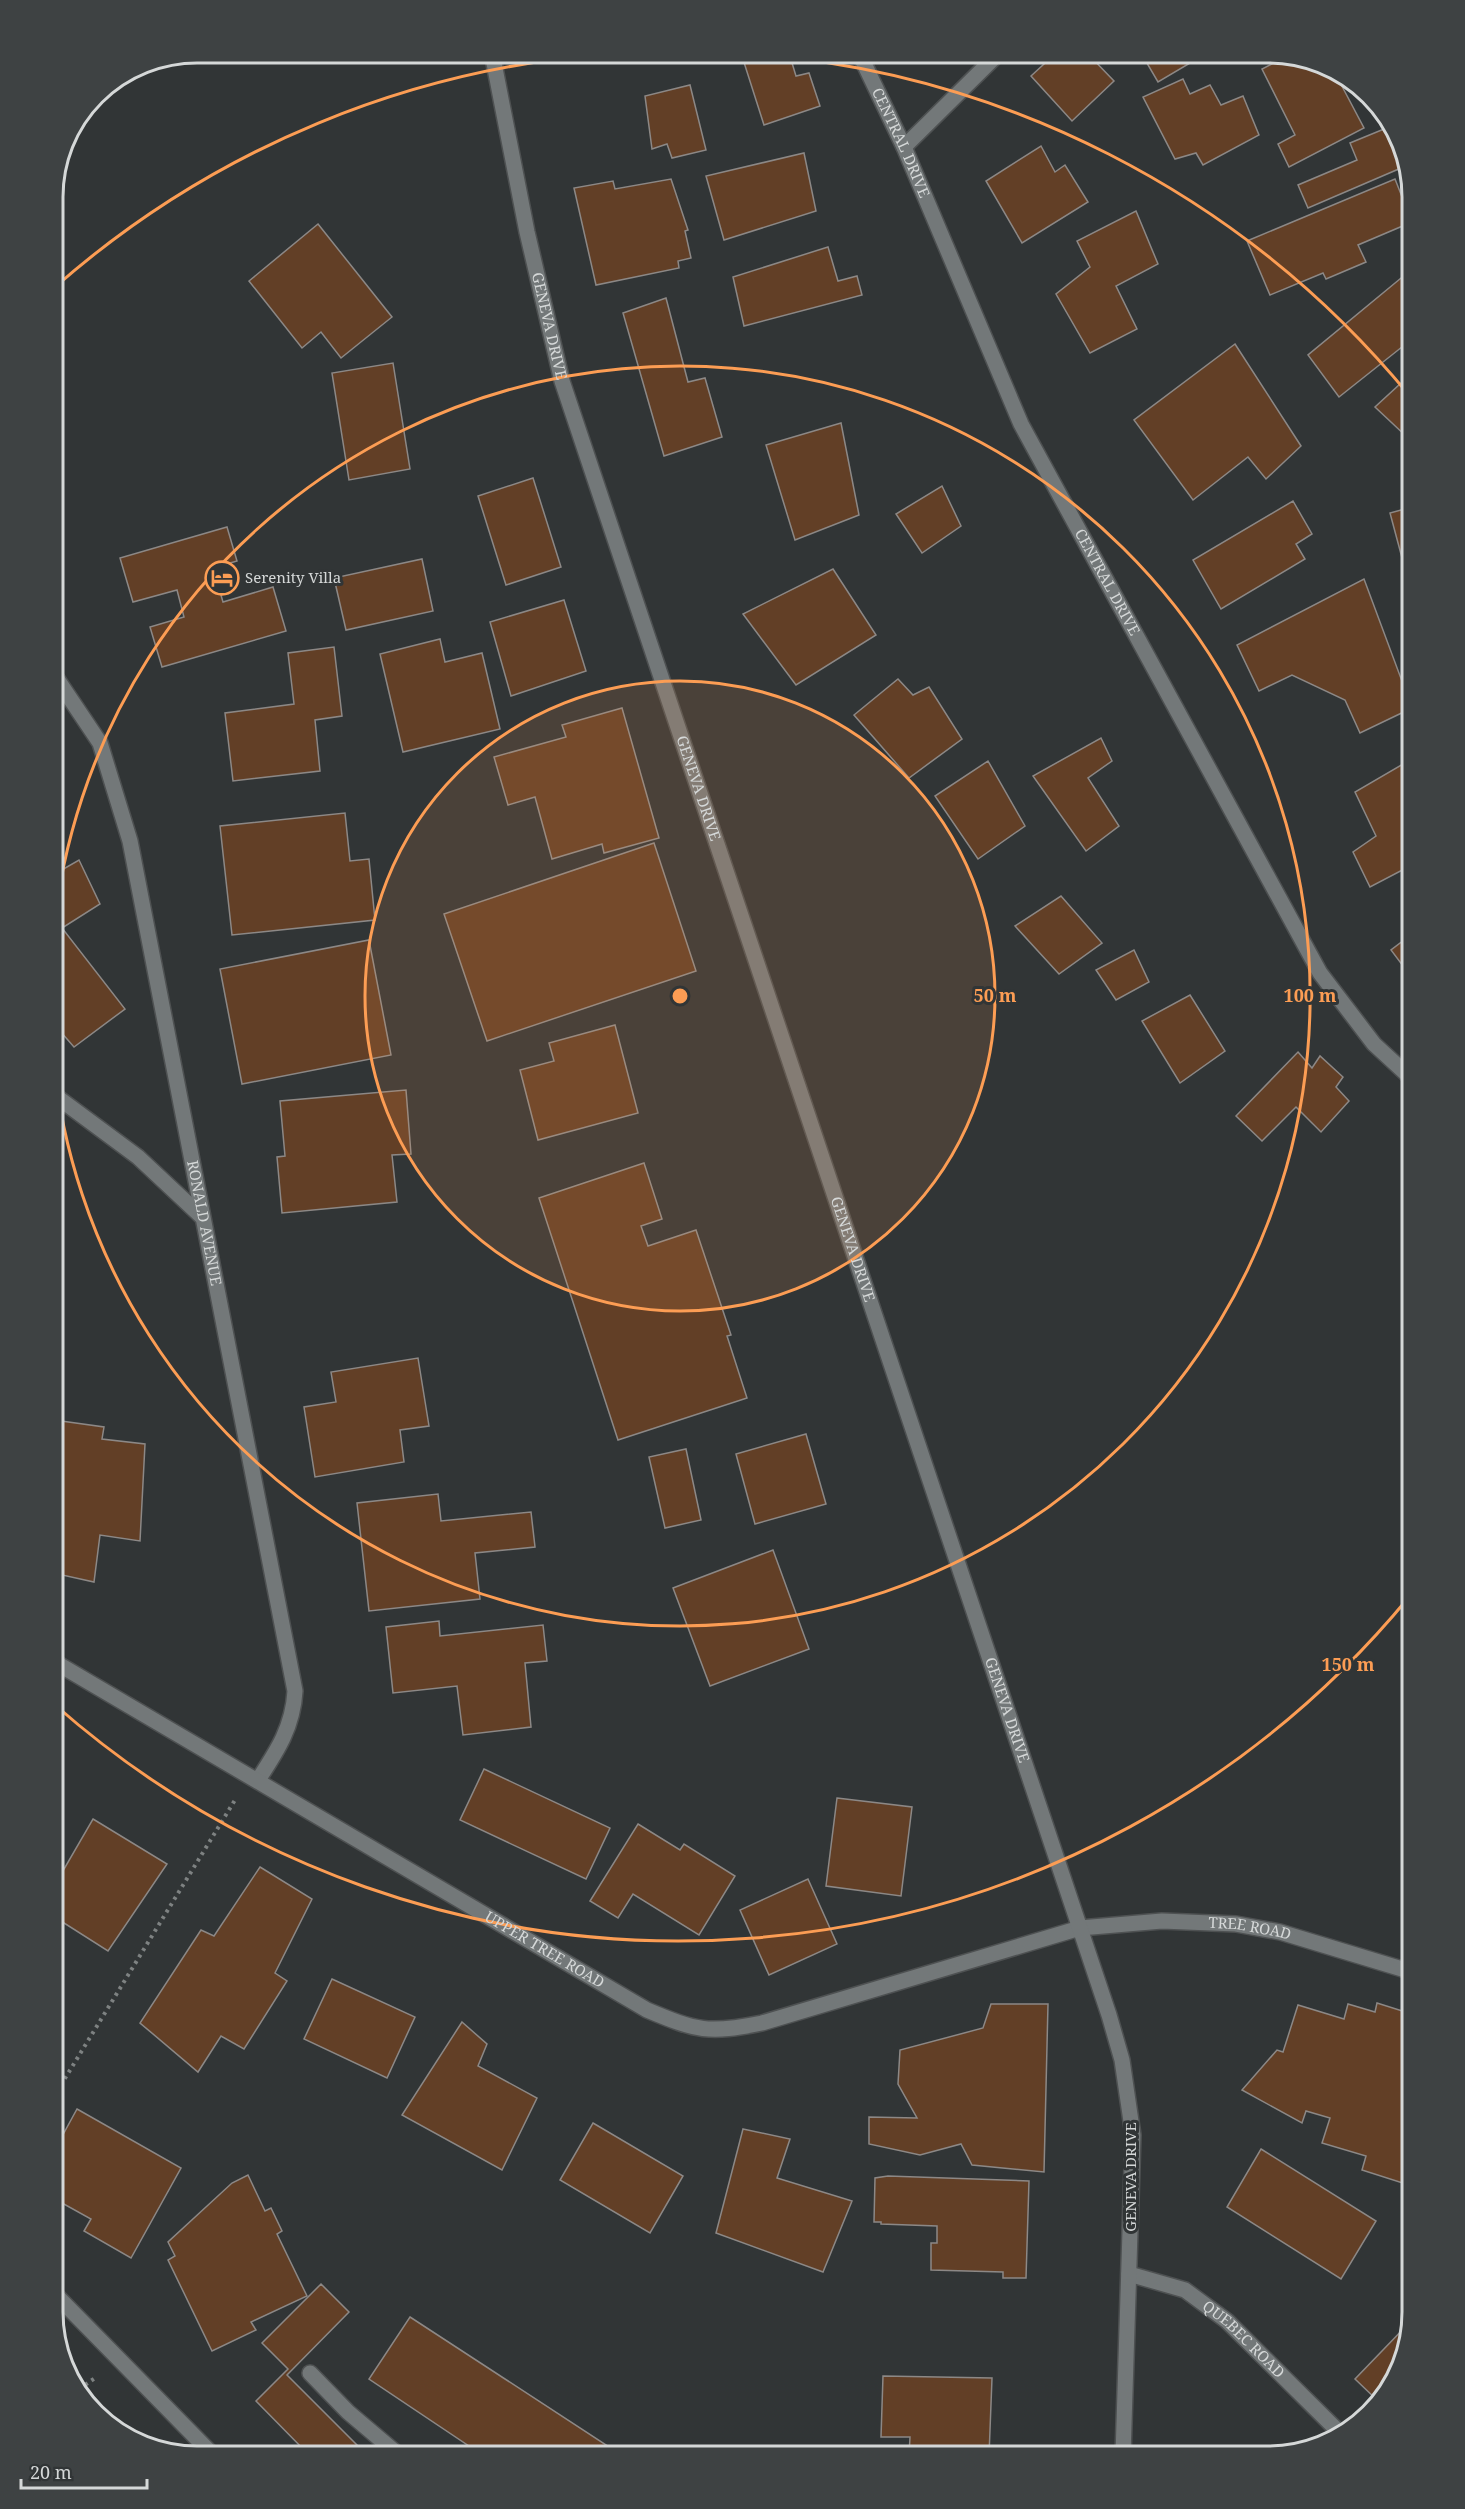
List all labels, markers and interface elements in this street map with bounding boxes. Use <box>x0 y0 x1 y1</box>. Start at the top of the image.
street label: CENTRAL DRIVE <box>868 84 935 200</box>
street label: GENEVA DRIVE <box>528 270 572 382</box>
street label: CENTRAL DRIVE <box>1071 525 1145 639</box>
hotel icon: Serenity Villa <box>204 560 240 596</box>
place label: Serenity Villa <box>245 567 341 587</box>
street label: GENEVA DRIVE <box>672 733 726 843</box>
text: 50 m <box>974 983 1017 1007</box>
text: 100 m <box>1284 983 1337 1007</box>
centre of rings <box>670 986 690 1006</box>
street label: RONALD AVENUE <box>183 1158 227 1287</box>
street label: GENEVA DRIVE <box>827 1194 880 1304</box>
text: 150 m <box>1322 1652 1375 1676</box>
street label: GENEVA DRIVE <box>981 1655 1035 1765</box>
street label: UPPER TREE ROAD <box>481 1906 609 1992</box>
street label: TREE ROAD <box>1208 1912 1294 1944</box>
street label: GENEVA DRIVE <box>1120 2122 1140 2232</box>
street label: QUEBEC ROAD <box>1199 2295 1290 2382</box>
scale bar <box>21 2452 147 2490</box>
text: 20 m <box>30 2460 72 2484</box>

